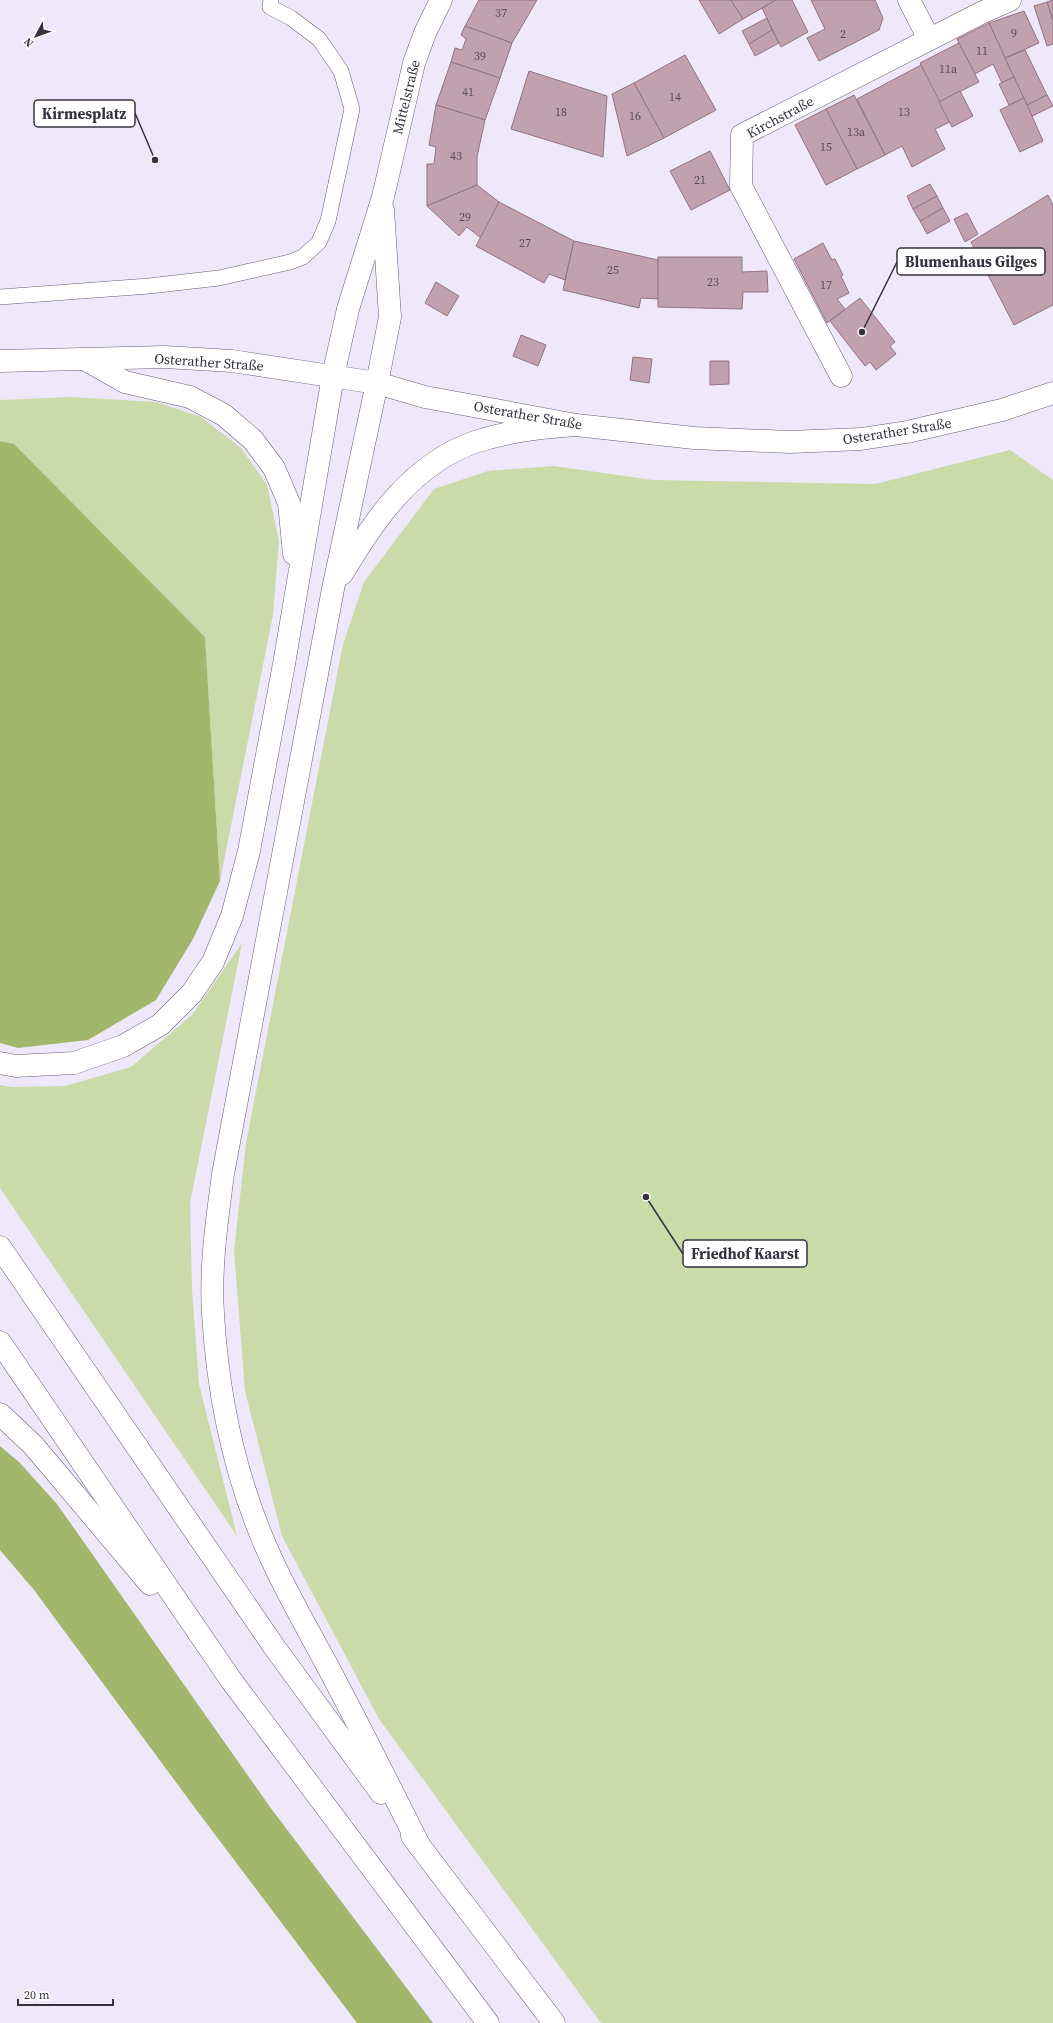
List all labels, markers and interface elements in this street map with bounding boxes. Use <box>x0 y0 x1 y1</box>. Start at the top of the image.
house number: 37 <box>495 5 507 21</box>
north arrow <box>16 16 56 56</box>
house number: 9 <box>1011 25 1017 41</box>
house number: 2 <box>840 26 846 42</box>
text: N <box>21 34 37 50</box>
house number: 11 <box>976 43 988 59</box>
house number: 39 <box>474 48 486 64</box>
street label: Mittelstraße <box>387 58 425 136</box>
house number: 11a <box>939 61 958 77</box>
house number: 41 <box>462 84 474 100</box>
house number: 14 <box>669 89 681 105</box>
street label: Kirchstraße <box>743 91 817 143</box>
callout: Kirmesplatz <box>34 100 135 127</box>
text: Kirmesplatz <box>42 103 126 124</box>
house number: 18 <box>555 104 567 120</box>
house number: 13 <box>898 104 910 120</box>
house number: 16 <box>629 108 641 124</box>
house number: 13a <box>847 124 866 140</box>
house number: 15 <box>820 139 832 155</box>
house number: 43 <box>450 148 462 164</box>
house number: 21 <box>694 172 706 188</box>
house number: 29 <box>459 209 471 225</box>
house number: 27 <box>519 235 531 251</box>
callout: Blumenhaus Gilges <box>897 248 1045 275</box>
text: Blumenhaus Gilges <box>905 251 1037 272</box>
house number: 25 <box>607 262 619 278</box>
house number: 23 <box>707 274 719 290</box>
house number: 17 <box>820 277 832 293</box>
street label: Osterather Straße <box>154 348 264 376</box>
street label: Osterather Straße <box>472 396 584 434</box>
street label: Osterather Straße <box>841 413 953 449</box>
callout: Friedhof Kaarst <box>683 1240 807 1267</box>
text: Friedhof Kaarst <box>691 1243 800 1264</box>
scale bar <box>18 1981 113 2007</box>
text: 20 m <box>24 1987 50 2003</box>

